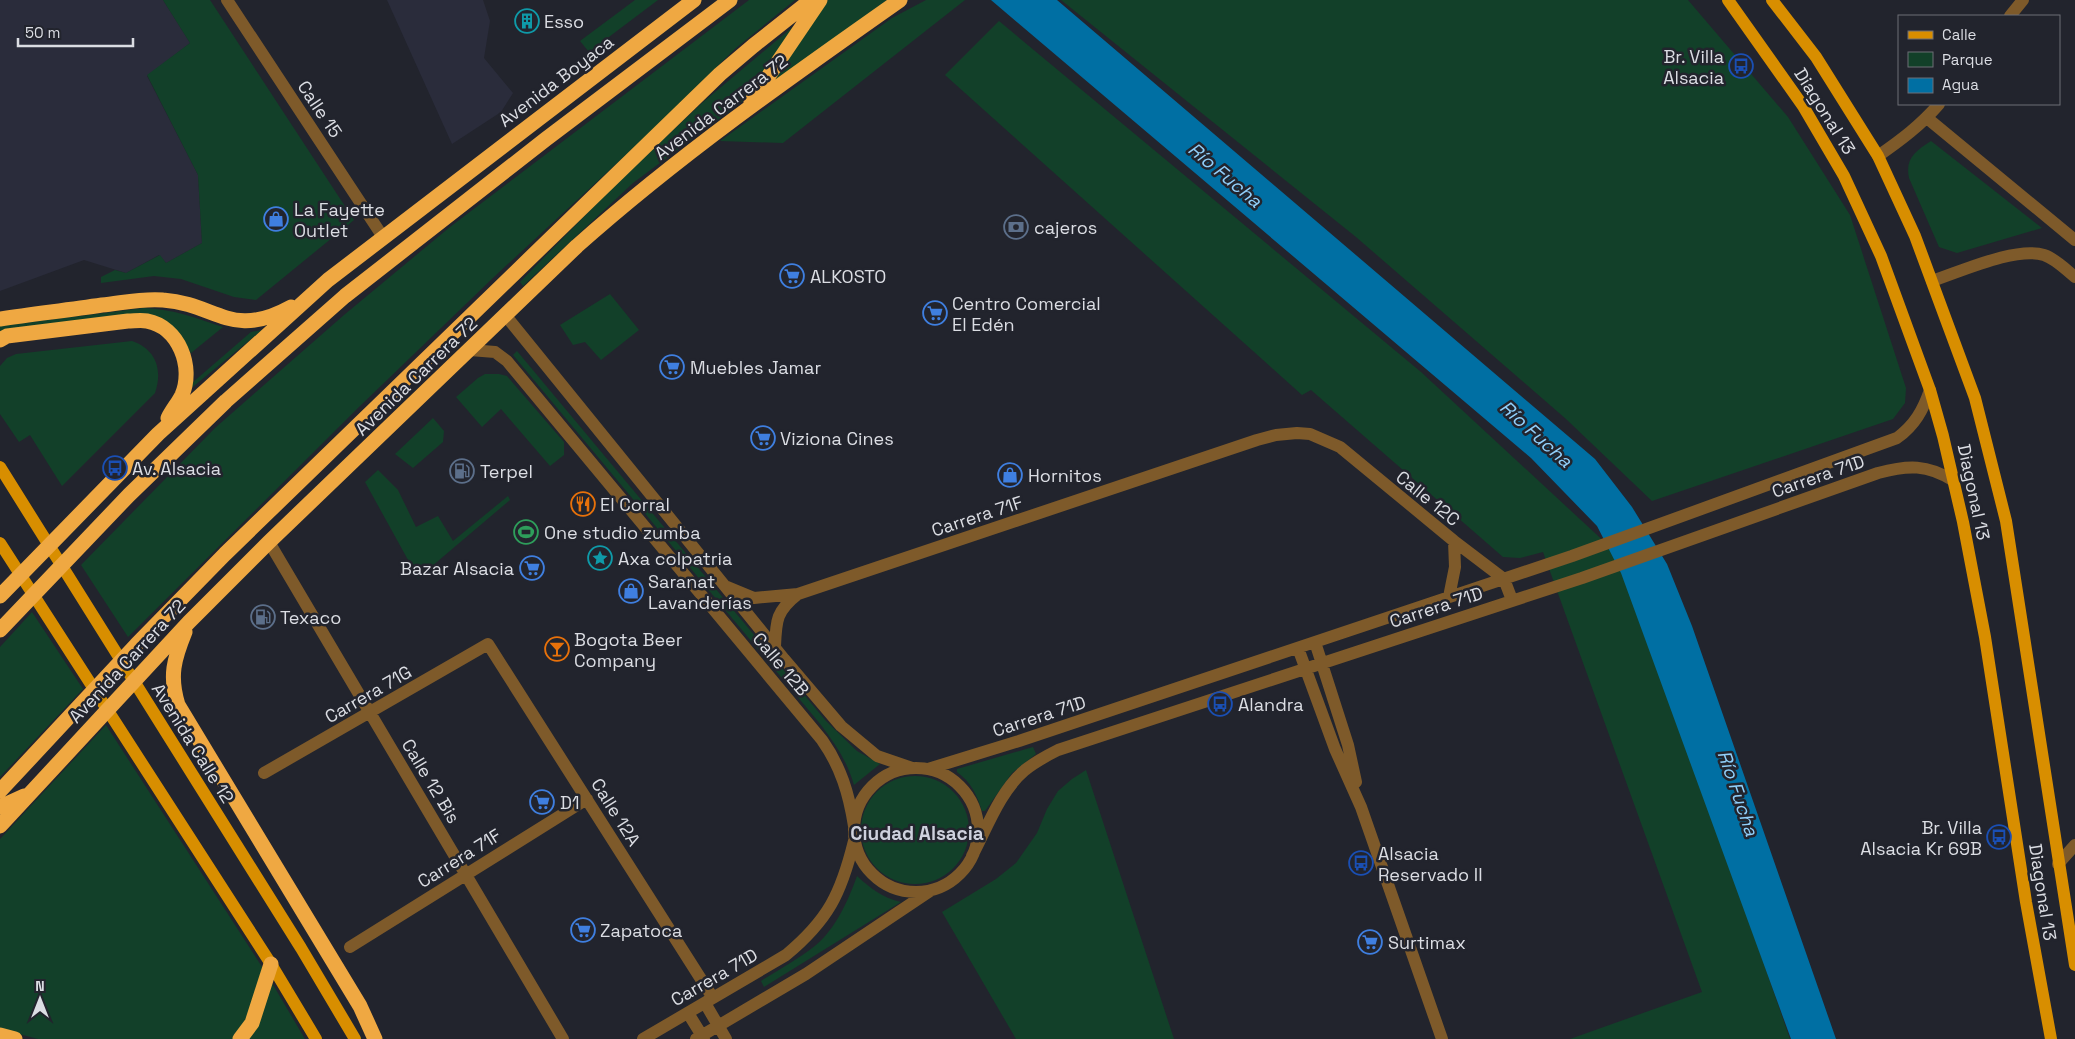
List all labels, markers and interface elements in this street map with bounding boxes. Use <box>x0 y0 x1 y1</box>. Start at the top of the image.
building icon: Esso <box>514 8 540 34</box>
place label: Esso <box>544 10 584 33</box>
scale bar <box>18 15 132 47</box>
legend <box>1898 15 2060 105</box>
text: 50 m <box>25 23 60 42</box>
text: Calle <box>1942 25 1977 44</box>
street label: Avenida Boyaca <box>494 30 618 132</box>
place label: Br. Villa Alsacia <box>1663 45 1724 89</box>
street label: Avenida Carrera 72 <box>650 49 792 165</box>
text: Parque <box>1942 50 1993 69</box>
bus stop icon: Br. Villa Alsacia <box>1728 53 1754 79</box>
street label: Diagonal 13 <box>1789 63 1861 159</box>
text: Agua <box>1942 75 1979 94</box>
street label: Calle 15 <box>292 76 348 142</box>
water label: Río Fucha <box>1183 137 1267 213</box>
place label: La Fayette Outlet <box>294 198 385 242</box>
shop icon: La Fayette Outlet <box>263 206 289 232</box>
bank icon: cajeros <box>1003 214 1029 240</box>
place label: cajeros <box>1034 216 1097 239</box>
supermarket icon: ALKOSTO <box>779 263 805 289</box>
place label: ALKOSTO <box>810 265 886 288</box>
place label: Centro Comercial El Edén <box>952 292 1101 336</box>
supermarket icon: Centro Comercial El Edén <box>922 300 948 326</box>
street label: Avenida Carrera 72 <box>350 312 482 440</box>
supermarket icon: Muebles Jamar <box>659 354 685 380</box>
place label: Muebles Jamar <box>690 356 821 379</box>
water label: Río Fucha <box>1495 395 1578 473</box>
supermarket icon: Viziona Cines <box>750 425 776 451</box>
place label: Viziona Cines <box>780 427 894 450</box>
street label: Diagonal 13 <box>1953 442 1995 542</box>
street label: Carrera 71D <box>1769 449 1867 503</box>
bus stop icon: Av. Alsacia <box>102 455 128 481</box>
place label: Av. Alsacia <box>132 457 221 480</box>
fuel station icon: Terpel <box>449 458 475 484</box>
place label: Terpel <box>480 460 533 483</box>
shop icon: Hornitos <box>997 462 1023 488</box>
place label: Hornitos <box>1028 464 1102 487</box>
street label: Calle 12C <box>1391 465 1465 531</box>
street label: Carrera 71F <box>929 490 1026 542</box>
restaurant icon: El Corral <box>570 491 596 517</box>
place label: El Corral <box>600 493 670 516</box>
sports icon: One studio zumba <box>513 519 539 545</box>
place label: One studio zumba <box>544 521 701 544</box>
place icon: Axa colpatria <box>587 545 613 571</box>
place label: Axa colpatria <box>618 547 732 570</box>
supermarket icon: Bazar Alsacia <box>519 555 545 581</box>
place label: Bazar Alsacia <box>400 557 514 580</box>
place label: Saranat Lavanderías <box>648 570 752 614</box>
shop icon: Saranat Lavanderías <box>618 578 644 604</box>
street label: Carrera 71D <box>1386 581 1486 633</box>
street label: Avenida Carrera 72 <box>64 594 190 728</box>
fuel station icon: Texaco <box>250 604 276 630</box>
place label: Texaco <box>280 606 341 629</box>
street label: Calle 12B <box>748 627 814 701</box>
place label: Bogota Beer Company <box>574 628 683 672</box>
bar icon: Bogota Beer Company <box>544 636 570 662</box>
street label: Carrera 71G <box>320 660 416 728</box>
street label: Avenida Calle 12 <box>147 679 239 807</box>
street label: Carrera 71D <box>989 690 1089 742</box>
bus stop icon: Alandra <box>1207 691 1233 717</box>
place label: Alandra <box>1238 693 1304 716</box>
street label: Calle 12 Bis <box>397 734 465 828</box>
water label: Río Fucha <box>1712 747 1764 839</box>
street label: Calle 12A <box>586 774 646 850</box>
supermarket icon: D1 <box>529 789 555 815</box>
place label: D1 <box>560 791 579 814</box>
place label: Br. Villa Alsacia Kr 69B <box>1860 816 1982 860</box>
district label: Ciudad Alsacia <box>850 821 984 846</box>
street label: Carrera 71F <box>413 823 505 893</box>
bus stop icon: Br. Villa Alsacia Kr 69B <box>1986 824 2012 850</box>
place label: Alsacia Reservado II <box>1378 842 1483 886</box>
street label: Diagonal 13 <box>2024 842 2062 942</box>
bus stop icon: Alsacia Reservado II <box>1348 850 1374 876</box>
supermarket icon: Zapatoca <box>570 917 596 943</box>
place label: Zapatoca <box>600 919 682 942</box>
supermarket icon: Surtimax <box>1357 929 1383 955</box>
place label: Surtimax <box>1388 931 1466 954</box>
street label: Carrera 71D <box>666 943 762 1011</box>
north arrow <box>15 974 65 1024</box>
text: N <box>35 977 45 995</box>

